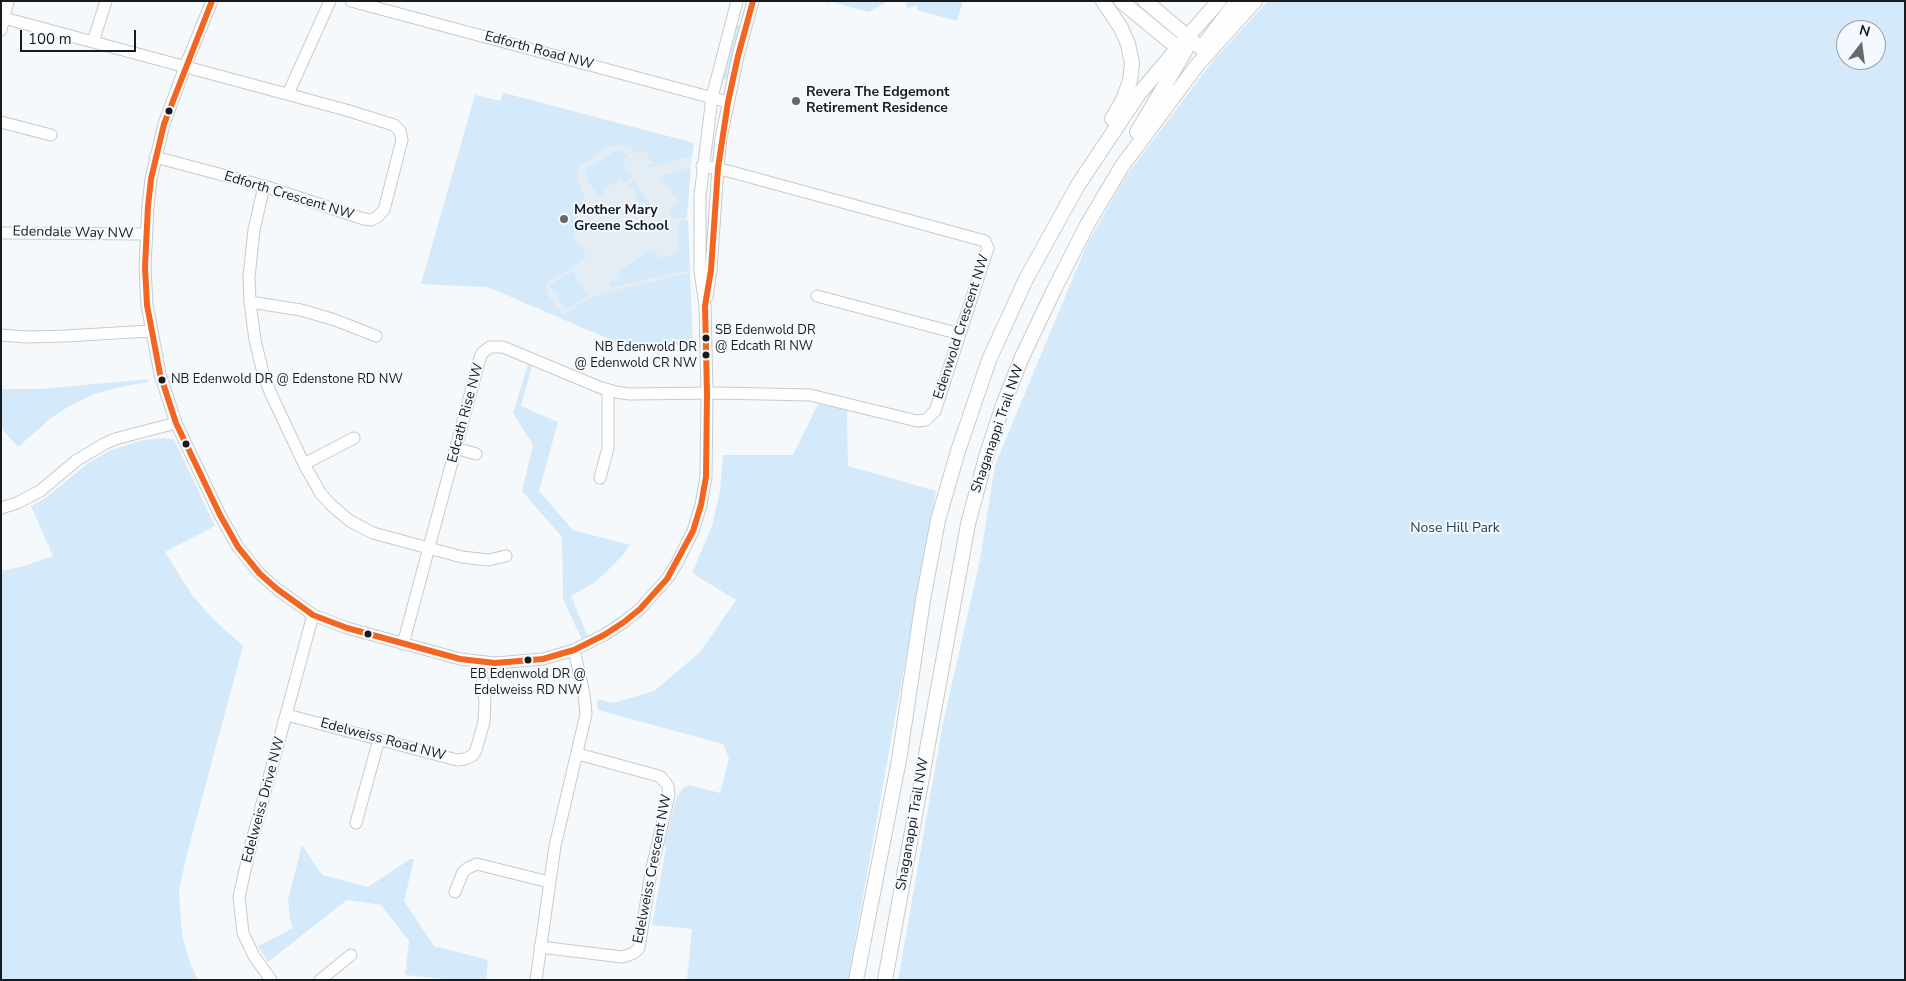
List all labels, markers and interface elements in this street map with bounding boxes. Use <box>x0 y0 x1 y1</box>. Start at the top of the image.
scale bar <box>22 20 139 52</box>
north arrow <box>1836 20 1886 70</box>
text: N <box>1857 20 1872 42</box>
street label: Edforth Road NW <box>483 28 595 74</box>
text: 100 m <box>28 29 72 49</box>
place label: Revera The Edgemont Retirement Residence <box>806 85 949 118</box>
marker: Revera The Edgemont Retirement Residence <box>790 95 802 107</box>
unlabelled marker <box>164 106 174 116</box>
street label: Edforth Crescent NW <box>222 168 356 224</box>
place label: Mother Mary Greene School <box>574 203 669 236</box>
marker: Mother Mary Greene School <box>558 213 570 225</box>
street label: Edendale Way NW <box>12 224 134 242</box>
street label: Edenwold Crescent NW <box>931 252 993 402</box>
place label: SB Edenwold DR @ Edcath RI NW <box>715 323 816 354</box>
marker: SB Edenwold DR @ Edcath RI NW <box>701 333 711 343</box>
place label: NB Edenwold DR @ Edenwold CR NW <box>575 340 697 371</box>
marker: NB Edenwold DR @ Edenwold CR NW <box>701 350 711 360</box>
street label: Edcath Rise NW <box>445 361 487 465</box>
street label: Shaganappi Trail NW <box>968 363 1028 495</box>
place label: NB Edenwold DR @ Edenstone RD NW <box>171 372 403 388</box>
marker: NB Edenwold DR @ Edenstone RD NW <box>157 375 167 385</box>
unlabelled marker <box>181 439 191 449</box>
park label: Nose Hill Park <box>1410 521 1500 537</box>
unlabelled marker <box>363 629 373 639</box>
marker: EB Edenwold DR @ Edelweiss RD NW <box>523 655 533 665</box>
place label: EB Edenwold DR @ Edelweiss RD NW <box>470 667 586 698</box>
street label: Edelweiss Road NW <box>318 715 448 765</box>
street label: Edelweiss Drive NW <box>239 735 289 865</box>
street label: Shaganappi Trail NW <box>893 756 933 892</box>
street label: Edelweiss Crescent NW <box>630 793 676 945</box>

